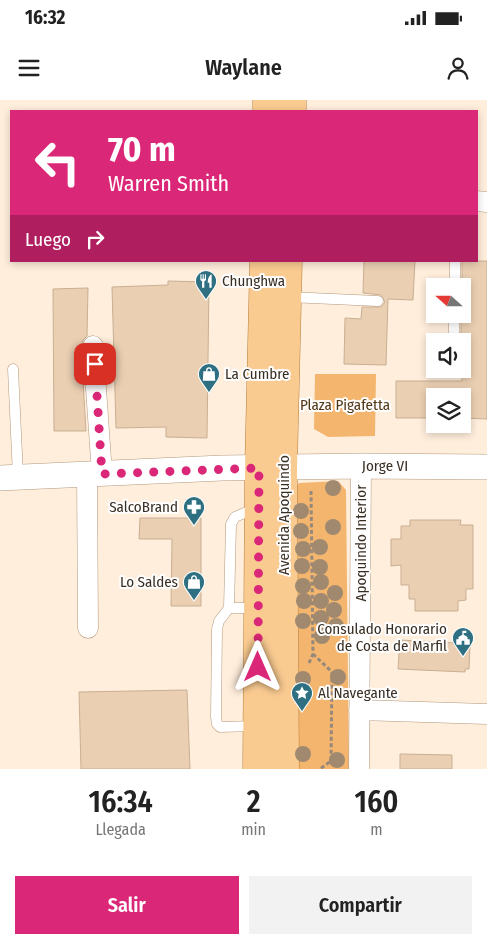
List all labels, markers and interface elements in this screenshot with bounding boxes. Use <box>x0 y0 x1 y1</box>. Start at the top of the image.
text: 16:32 <box>25 6 65 29</box>
icon: menu <box>15 54 43 82</box>
text: Waylane <box>205 54 282 81</box>
icon: person <box>444 54 472 82</box>
text: 70 m <box>108 128 176 170</box>
icon: left <box>25 130 90 195</box>
text: Warren Smith <box>108 170 229 197</box>
icon: right <box>81 225 109 253</box>
text: Luego <box>25 228 71 251</box>
restaurant icon: Chunghwa <box>194 269 218 300</box>
place label: Chunghwa <box>222 272 285 290</box>
north arrow <box>426 278 471 322</box>
map controls <box>426 278 471 433</box>
button: sound <box>426 333 471 378</box>
pin <box>74 343 116 385</box>
icon: arrive <box>81 350 109 378</box>
shop icon: La Cumbre <box>197 362 221 393</box>
place label: La Cumbre <box>225 365 289 383</box>
button: layers <box>426 388 471 433</box>
park label: Plaza Pigafetta <box>300 396 390 414</box>
street label: Avenida Apoquindo <box>275 455 293 575</box>
street label: Jorge VI <box>362 457 408 475</box>
street label: Apoquindo Interior <box>352 484 370 601</box>
pharmacy icon: SalcoBrand <box>182 495 206 526</box>
place label: SalcoBrand <box>109 498 178 516</box>
shop icon: Lo Saldes <box>182 570 206 601</box>
place label: Lo Saldes <box>120 573 178 591</box>
place label: Consulado Honorario de Costa de Marfil <box>317 620 447 655</box>
public building icon: Consulado Honorario de Costa de Marfil <box>451 626 475 657</box>
position arrow <box>231 640 283 692</box>
place icon: Al Navegante <box>290 681 314 712</box>
place label: Al Navegante <box>318 684 398 702</box>
text: 16:34 <box>88 784 153 820</box>
text: 2 <box>247 784 260 820</box>
text: 160 <box>354 784 399 820</box>
text: Llegada <box>95 820 146 839</box>
text: min <box>241 820 266 839</box>
text: m <box>370 820 383 839</box>
button: Salir <box>15 876 239 934</box>
button: Compartir <box>249 876 472 934</box>

